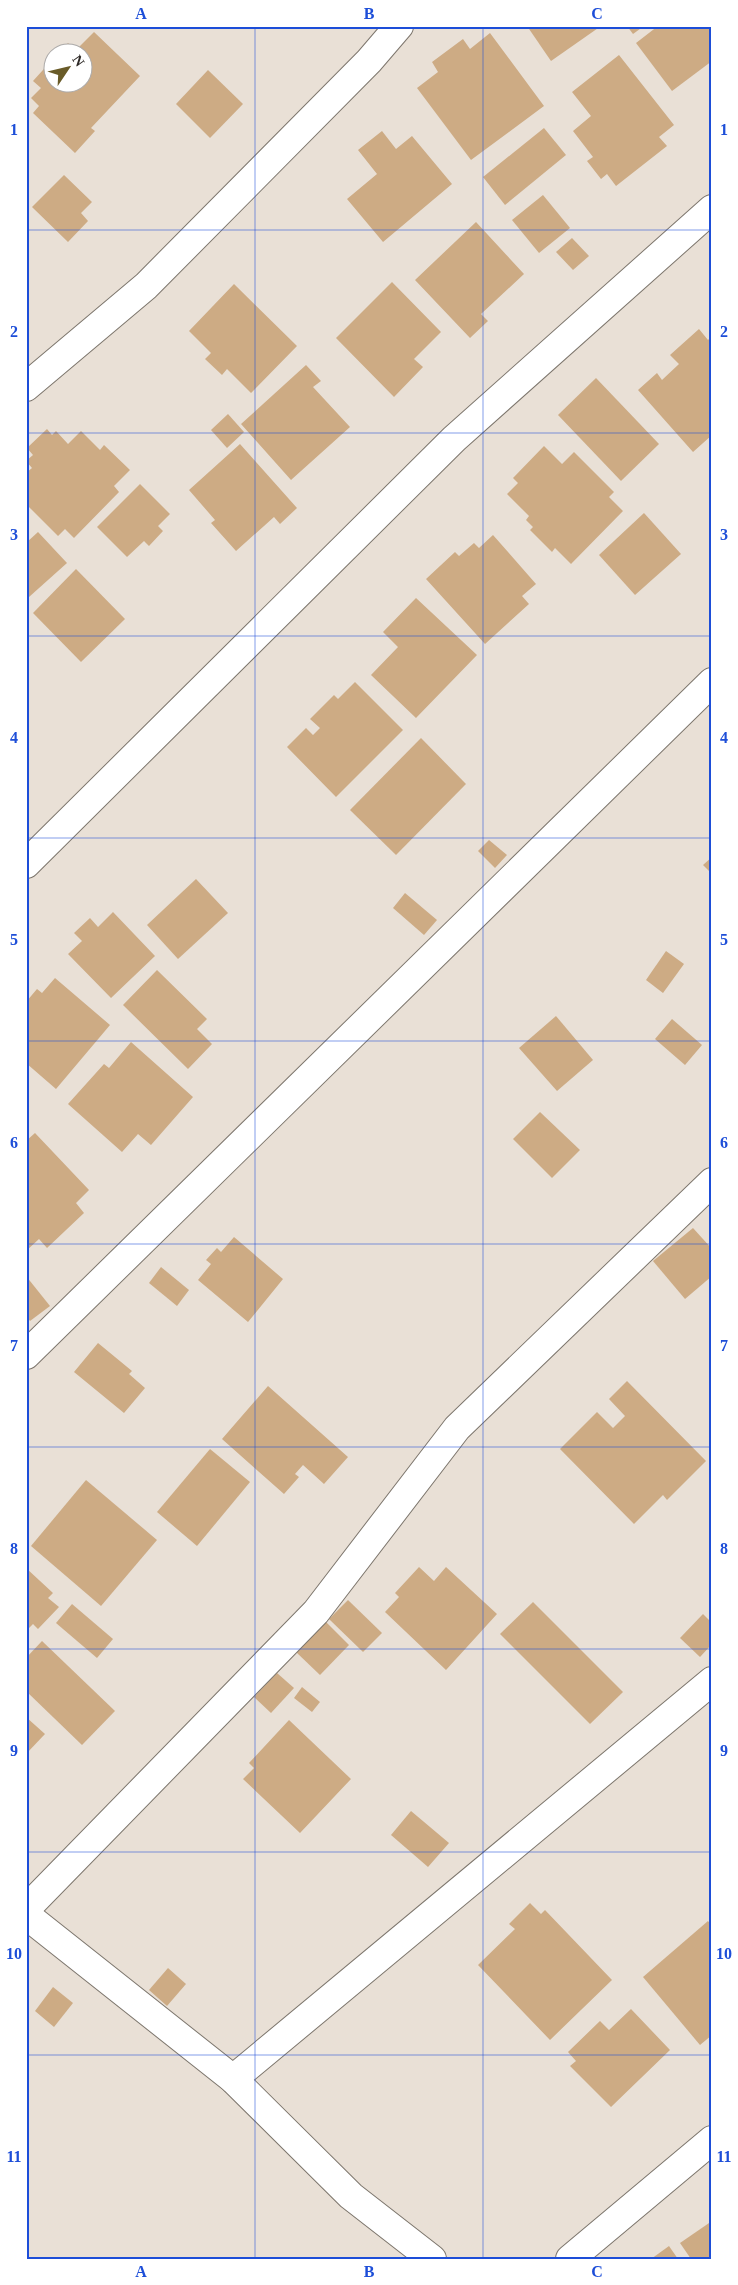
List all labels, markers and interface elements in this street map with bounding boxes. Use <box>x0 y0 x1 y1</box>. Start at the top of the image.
text: A <box>135 5 147 22</box>
text: B <box>364 5 375 22</box>
text: C <box>591 5 603 22</box>
north arrow <box>42 42 92 92</box>
text: N <box>69 52 87 69</box>
text: 1 <box>10 121 18 138</box>
text: 1 <box>720 121 728 138</box>
text: 2 <box>10 323 18 340</box>
text: 2 <box>720 323 728 340</box>
text: 3 <box>10 526 18 543</box>
text: 3 <box>720 526 728 543</box>
text: 4 <box>10 729 18 746</box>
text: 4 <box>720 729 728 746</box>
text: 5 <box>10 931 18 948</box>
text: 5 <box>720 931 728 948</box>
text: 6 <box>10 1134 18 1151</box>
text: 6 <box>720 1134 728 1151</box>
text: 7 <box>10 1337 18 1354</box>
text: 7 <box>720 1337 728 1354</box>
text: 8 <box>10 1540 18 1557</box>
text: 8 <box>720 1540 728 1557</box>
text: 9 <box>10 1742 18 1759</box>
text: 9 <box>720 1742 728 1759</box>
text: 10 <box>6 1945 22 1962</box>
text: 10 <box>716 1945 732 1962</box>
text: 11 <box>6 2148 22 2165</box>
text: 11 <box>716 2148 732 2165</box>
text: A <box>135 2263 147 2280</box>
text: B <box>364 2263 375 2280</box>
text: C <box>591 2263 603 2280</box>

